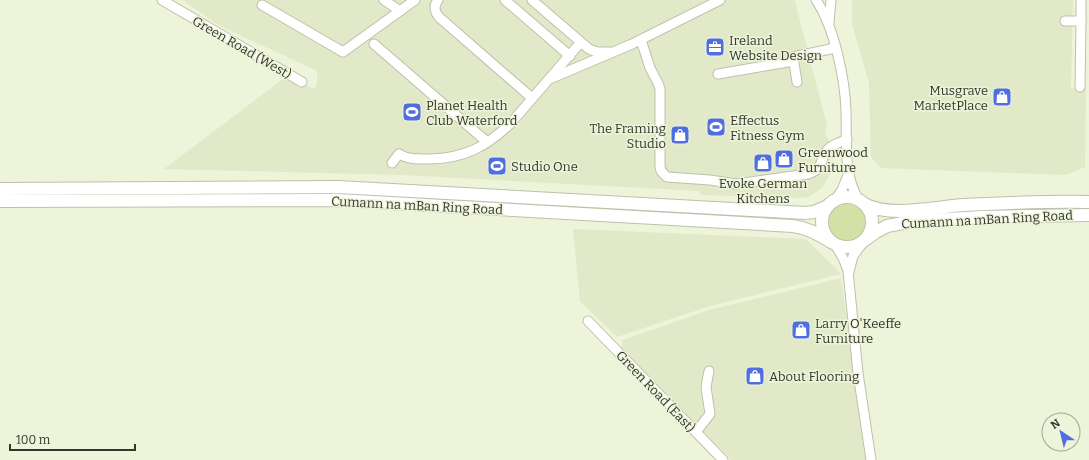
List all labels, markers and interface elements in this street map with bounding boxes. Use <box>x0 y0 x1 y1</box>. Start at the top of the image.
street label: Green Road (West) <box>190 13 294 82</box>
place label: Ireland Website Design <box>729 33 823 63</box>
office icon: Ireland Website Design <box>704 36 726 58</box>
place label: Musgrave MarketPlace <box>913 83 988 113</box>
shop icon: Musgrave MarketPlace <box>991 86 1013 108</box>
place label: Planet Health Club Waterford <box>426 98 518 128</box>
sports icon: Planet Health Club Waterford <box>401 101 423 123</box>
place label: Effectus Fitness Gym <box>730 113 805 143</box>
sports icon: Effectus Fitness Gym <box>705 116 727 138</box>
place label: The Framing Studio <box>589 121 666 151</box>
shop icon: The Framing Studio <box>669 124 691 146</box>
place label: Greenwood Furniture <box>798 145 868 175</box>
shop icon: Greenwood Furniture <box>773 148 795 170</box>
shop icon: Evoke German Kitchens <box>752 152 774 174</box>
sports icon: Studio One <box>486 155 508 177</box>
place label: Studio One <box>511 159 578 174</box>
place label: Evoke German Kitchens <box>719 176 808 206</box>
street label: Cumann na mBan Ring Road <box>331 194 503 218</box>
street label: Cumann na mBan Ring Road <box>901 207 1074 231</box>
place label: Larry O'Keeffe Furniture <box>815 316 901 346</box>
shop icon: Larry O'Keeffe Furniture <box>790 319 812 341</box>
street label: Green Road (East) <box>613 348 698 435</box>
shop icon: About Flooring <box>744 365 766 387</box>
place label: About Flooring <box>769 369 859 384</box>
north arrow <box>1041 412 1081 452</box>
text: N <box>1048 416 1063 432</box>
scale bar <box>10 426 135 452</box>
text: 100 m <box>16 433 51 447</box>

